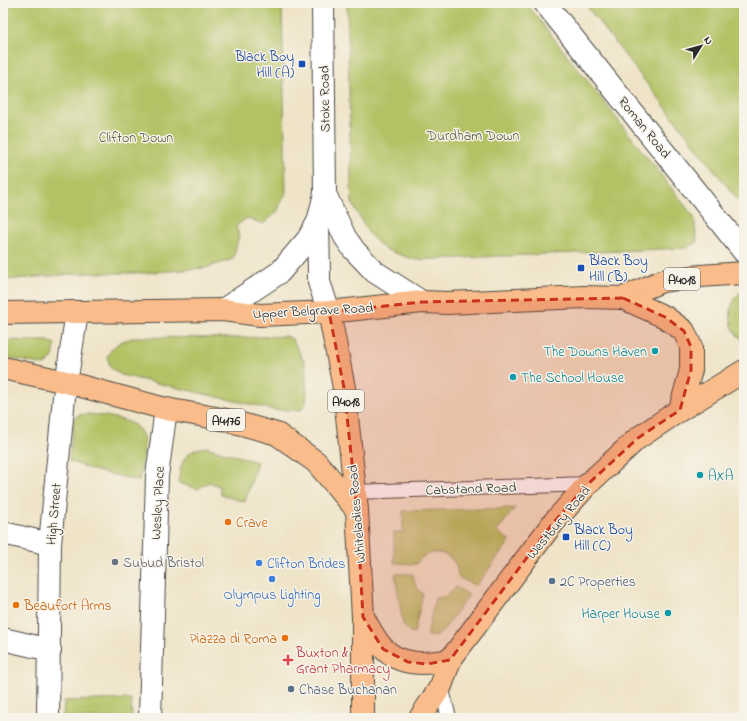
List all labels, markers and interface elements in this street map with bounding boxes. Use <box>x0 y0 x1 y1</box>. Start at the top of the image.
north arrow <box>681 26 721 66</box>
text: N <box>700 33 717 48</box>
place label: Black Boy Hill (A) <box>234 47 294 84</box>
marker: Black Boy Hill (A) <box>297 59 307 69</box>
street label: Stoke Road <box>314 65 337 133</box>
street label: Roman Road <box>612 92 675 164</box>
park label: Durdham Down <box>426 126 519 147</box>
park label: Clifton Down <box>99 128 173 149</box>
place label: Black Boy Hill (B) <box>588 251 648 288</box>
marker: Black Boy Hill (B) <box>576 263 586 273</box>
road number: A4018 <box>664 268 700 290</box>
street label: Upper Belgrave Road <box>252 298 374 326</box>
place label: The Downs Haven <box>544 342 647 363</box>
marker: The Downs Haven <box>650 346 660 356</box>
place label: The School House <box>521 368 625 389</box>
marker: The School House <box>508 372 518 382</box>
road number: A4018 <box>328 390 364 412</box>
road number: A4176 <box>207 409 245 431</box>
street label: Whiteladies Road <box>343 464 372 564</box>
street label: Wesley Place <box>146 465 172 541</box>
place label: AXA <box>708 466 733 487</box>
marker: AXA <box>695 470 705 480</box>
street label: Cabstand Road <box>425 477 517 502</box>
street label: Westbury Road <box>522 481 597 565</box>
street label: High Street <box>41 482 69 546</box>
place label: Crave <box>236 513 268 534</box>
marker: Crave <box>223 517 233 527</box>
place label: Black Boy Hill (C) <box>573 520 633 557</box>
marker: Black Boy Hill (C) <box>561 532 571 542</box>
place label: Subud Bristol <box>123 553 204 574</box>
place label: Clifton Brides <box>267 554 345 575</box>
marker: Subud Bristol <box>110 557 120 567</box>
marker: Clifton Brides <box>254 558 264 568</box>
place label: 2C Properties <box>560 572 636 593</box>
marker: Olympus Lighting <box>267 574 277 584</box>
marker: 2C Properties <box>547 576 557 586</box>
place label: Olympus Lighting <box>224 585 320 607</box>
place label: Beaufort Arms <box>23 596 112 617</box>
marker: Beaufort Arms <box>11 600 21 610</box>
place label: Harper House <box>581 604 661 625</box>
marker: Harper House <box>663 608 673 618</box>
place label: Piazza di Roma <box>190 629 277 650</box>
marker: Piazza di Roma <box>280 633 290 643</box>
place label: Buxton & Grant Pharmacy <box>295 643 390 681</box>
marker: Buxton & Grant Pharmacy <box>283 655 293 665</box>
place label: Chase Buchanan <box>299 680 397 701</box>
marker: Chase Buchanan <box>286 684 296 694</box>

